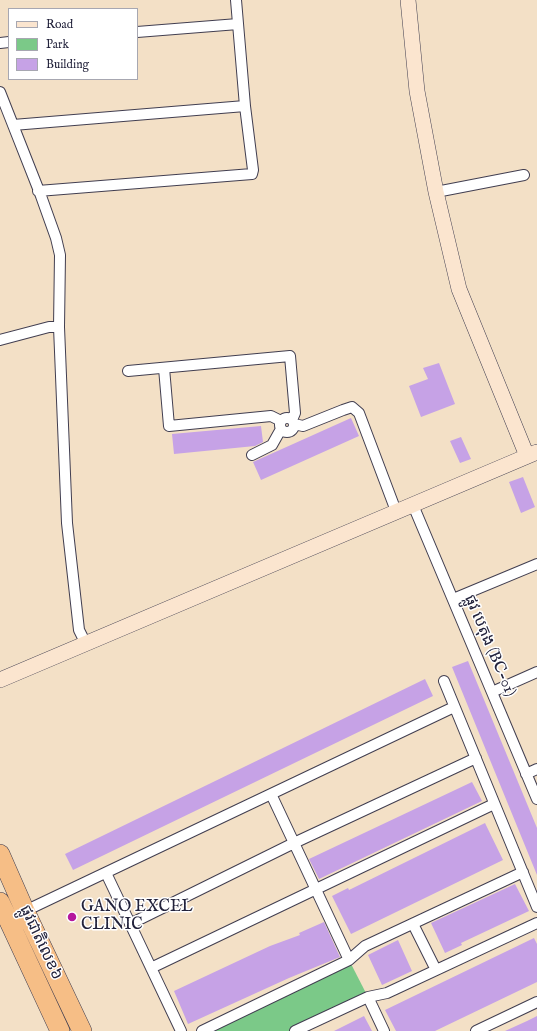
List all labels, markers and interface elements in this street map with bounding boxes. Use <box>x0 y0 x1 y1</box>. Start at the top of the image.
legend <box>8 8 138 80</box>
text: Road <box>46 17 73 32</box>
text: Park <box>46 37 69 52</box>
text: Building <box>46 57 89 72</box>
street label: ផ្លូវ បេតុង (BC-01) <box>459 592 519 700</box>
place label: GANO EXCEL CLINIC <box>81 898 193 936</box>
street label: ផ្លូវជាតិលេខ៦ <box>14 903 66 983</box>
marker: GANO EXCEL CLINIC <box>66 911 78 923</box>

